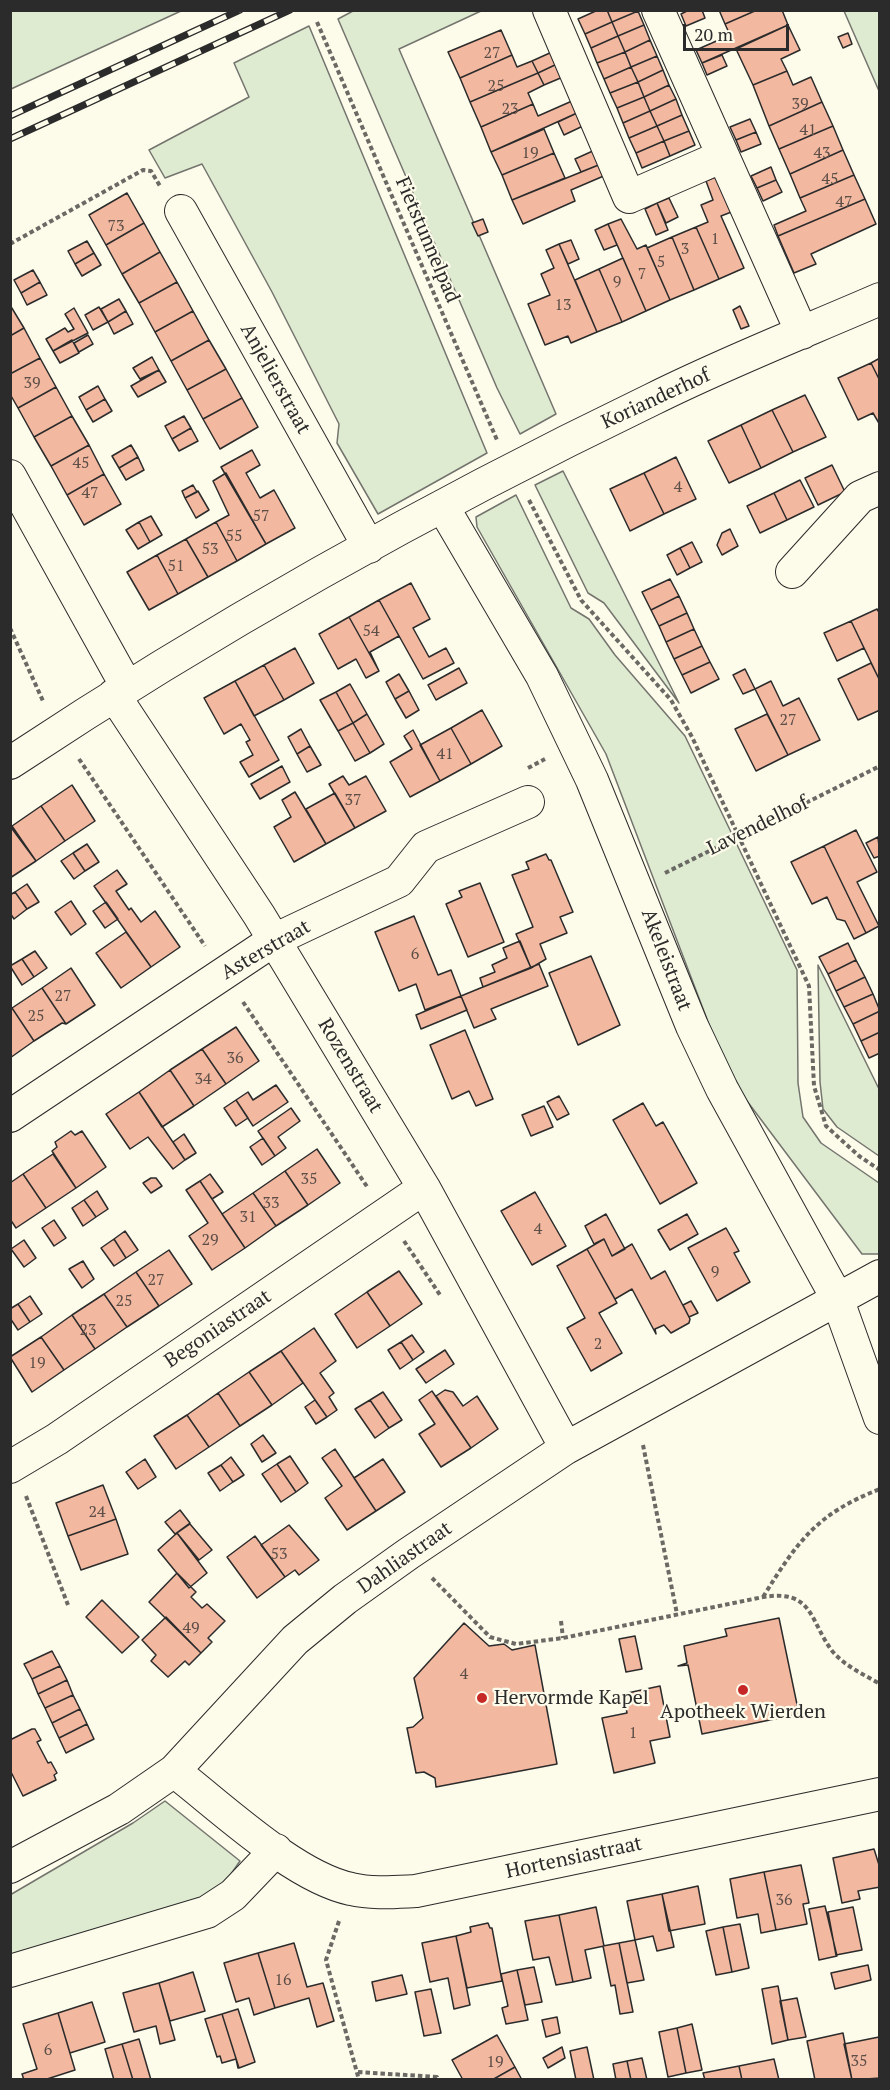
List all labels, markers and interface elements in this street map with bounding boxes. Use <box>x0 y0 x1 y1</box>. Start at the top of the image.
scale bar <box>686 12 792 50</box>
text: 20 m <box>694 22 733 46</box>
house number: 27 <box>483 43 501 63</box>
house number: 25 <box>487 76 505 96</box>
house number: 39 <box>791 94 809 114</box>
house number: 23 <box>501 99 519 119</box>
house number: 41 <box>799 120 817 140</box>
house number: 19 <box>521 143 539 163</box>
house number: 43 <box>813 143 831 163</box>
house number: 45 <box>821 169 839 189</box>
street label: Fietstunnelpad <box>390 173 464 307</box>
house number: 47 <box>835 192 853 212</box>
house number: 73 <box>107 216 125 236</box>
house number: 1 <box>711 229 719 249</box>
house number: 3 <box>681 239 689 259</box>
house number: 5 <box>657 252 665 272</box>
house number: 7 <box>638 264 646 284</box>
house number: 9 <box>613 272 621 292</box>
house number: 13 <box>554 295 572 315</box>
street label: Anjelierstraat <box>235 320 315 438</box>
street label: Korianderhof <box>598 363 714 435</box>
house number: 39 <box>23 373 41 393</box>
house number: 45 <box>72 453 90 473</box>
house number: 4 <box>674 477 682 497</box>
house number: 47 <box>81 483 99 503</box>
house number: 57 <box>252 506 270 526</box>
house number: 55 <box>225 526 243 546</box>
house number: 53 <box>201 539 219 559</box>
house number: 51 <box>167 556 185 576</box>
house number: 54 <box>362 621 380 641</box>
house number: 27 <box>779 710 797 730</box>
house number: 41 <box>436 744 454 764</box>
house number: 37 <box>344 790 362 810</box>
street label: Lavendelhof <box>703 791 813 861</box>
street label: Akeleistraat <box>636 906 696 1014</box>
street label: Asterstraat <box>217 915 315 985</box>
house number: 6 <box>411 944 419 964</box>
house number: 27 <box>54 986 72 1006</box>
house number: 25 <box>27 1006 45 1026</box>
street label: Rozenstraat <box>312 1014 388 1118</box>
house number: 36 <box>226 1048 244 1068</box>
house number: 34 <box>194 1069 212 1089</box>
house number: 35 <box>300 1169 318 1189</box>
house number: 33 <box>262 1193 280 1213</box>
house number: 31 <box>239 1207 257 1227</box>
house number: 4 <box>534 1219 542 1239</box>
house number: 29 <box>201 1230 219 1250</box>
house number: 9 <box>711 1262 719 1282</box>
house number: 27 <box>147 1270 165 1290</box>
street label: Begoniastraat <box>160 1285 276 1373</box>
house number: 25 <box>115 1291 133 1311</box>
house number: 23 <box>79 1320 97 1340</box>
house number: 2 <box>594 1334 602 1354</box>
house number: 19 <box>28 1353 46 1373</box>
house number: 24 <box>88 1502 106 1522</box>
street label: Dahliastraat <box>353 1517 457 1599</box>
house number: 53 <box>270 1544 288 1564</box>
house number: 49 <box>182 1618 200 1638</box>
house number: 4 <box>460 1664 468 1684</box>
marker: Apotheek Wierden <box>736 1683 750 1697</box>
place label: Hervormde Kapel <box>494 1686 649 1710</box>
marker: Hervormde Kapel <box>475 1691 489 1705</box>
place label: Apotheek Wierden <box>660 1700 826 1724</box>
house number: 1 <box>629 1723 637 1743</box>
street label: Hortensiastraat <box>504 1832 644 1884</box>
house number: 36 <box>775 1890 793 1910</box>
house number: 16 <box>274 1970 292 1990</box>
house number: 6 <box>44 2040 52 2060</box>
house number: 35 <box>850 2051 868 2071</box>
house number: 19 <box>486 2052 504 2072</box>

